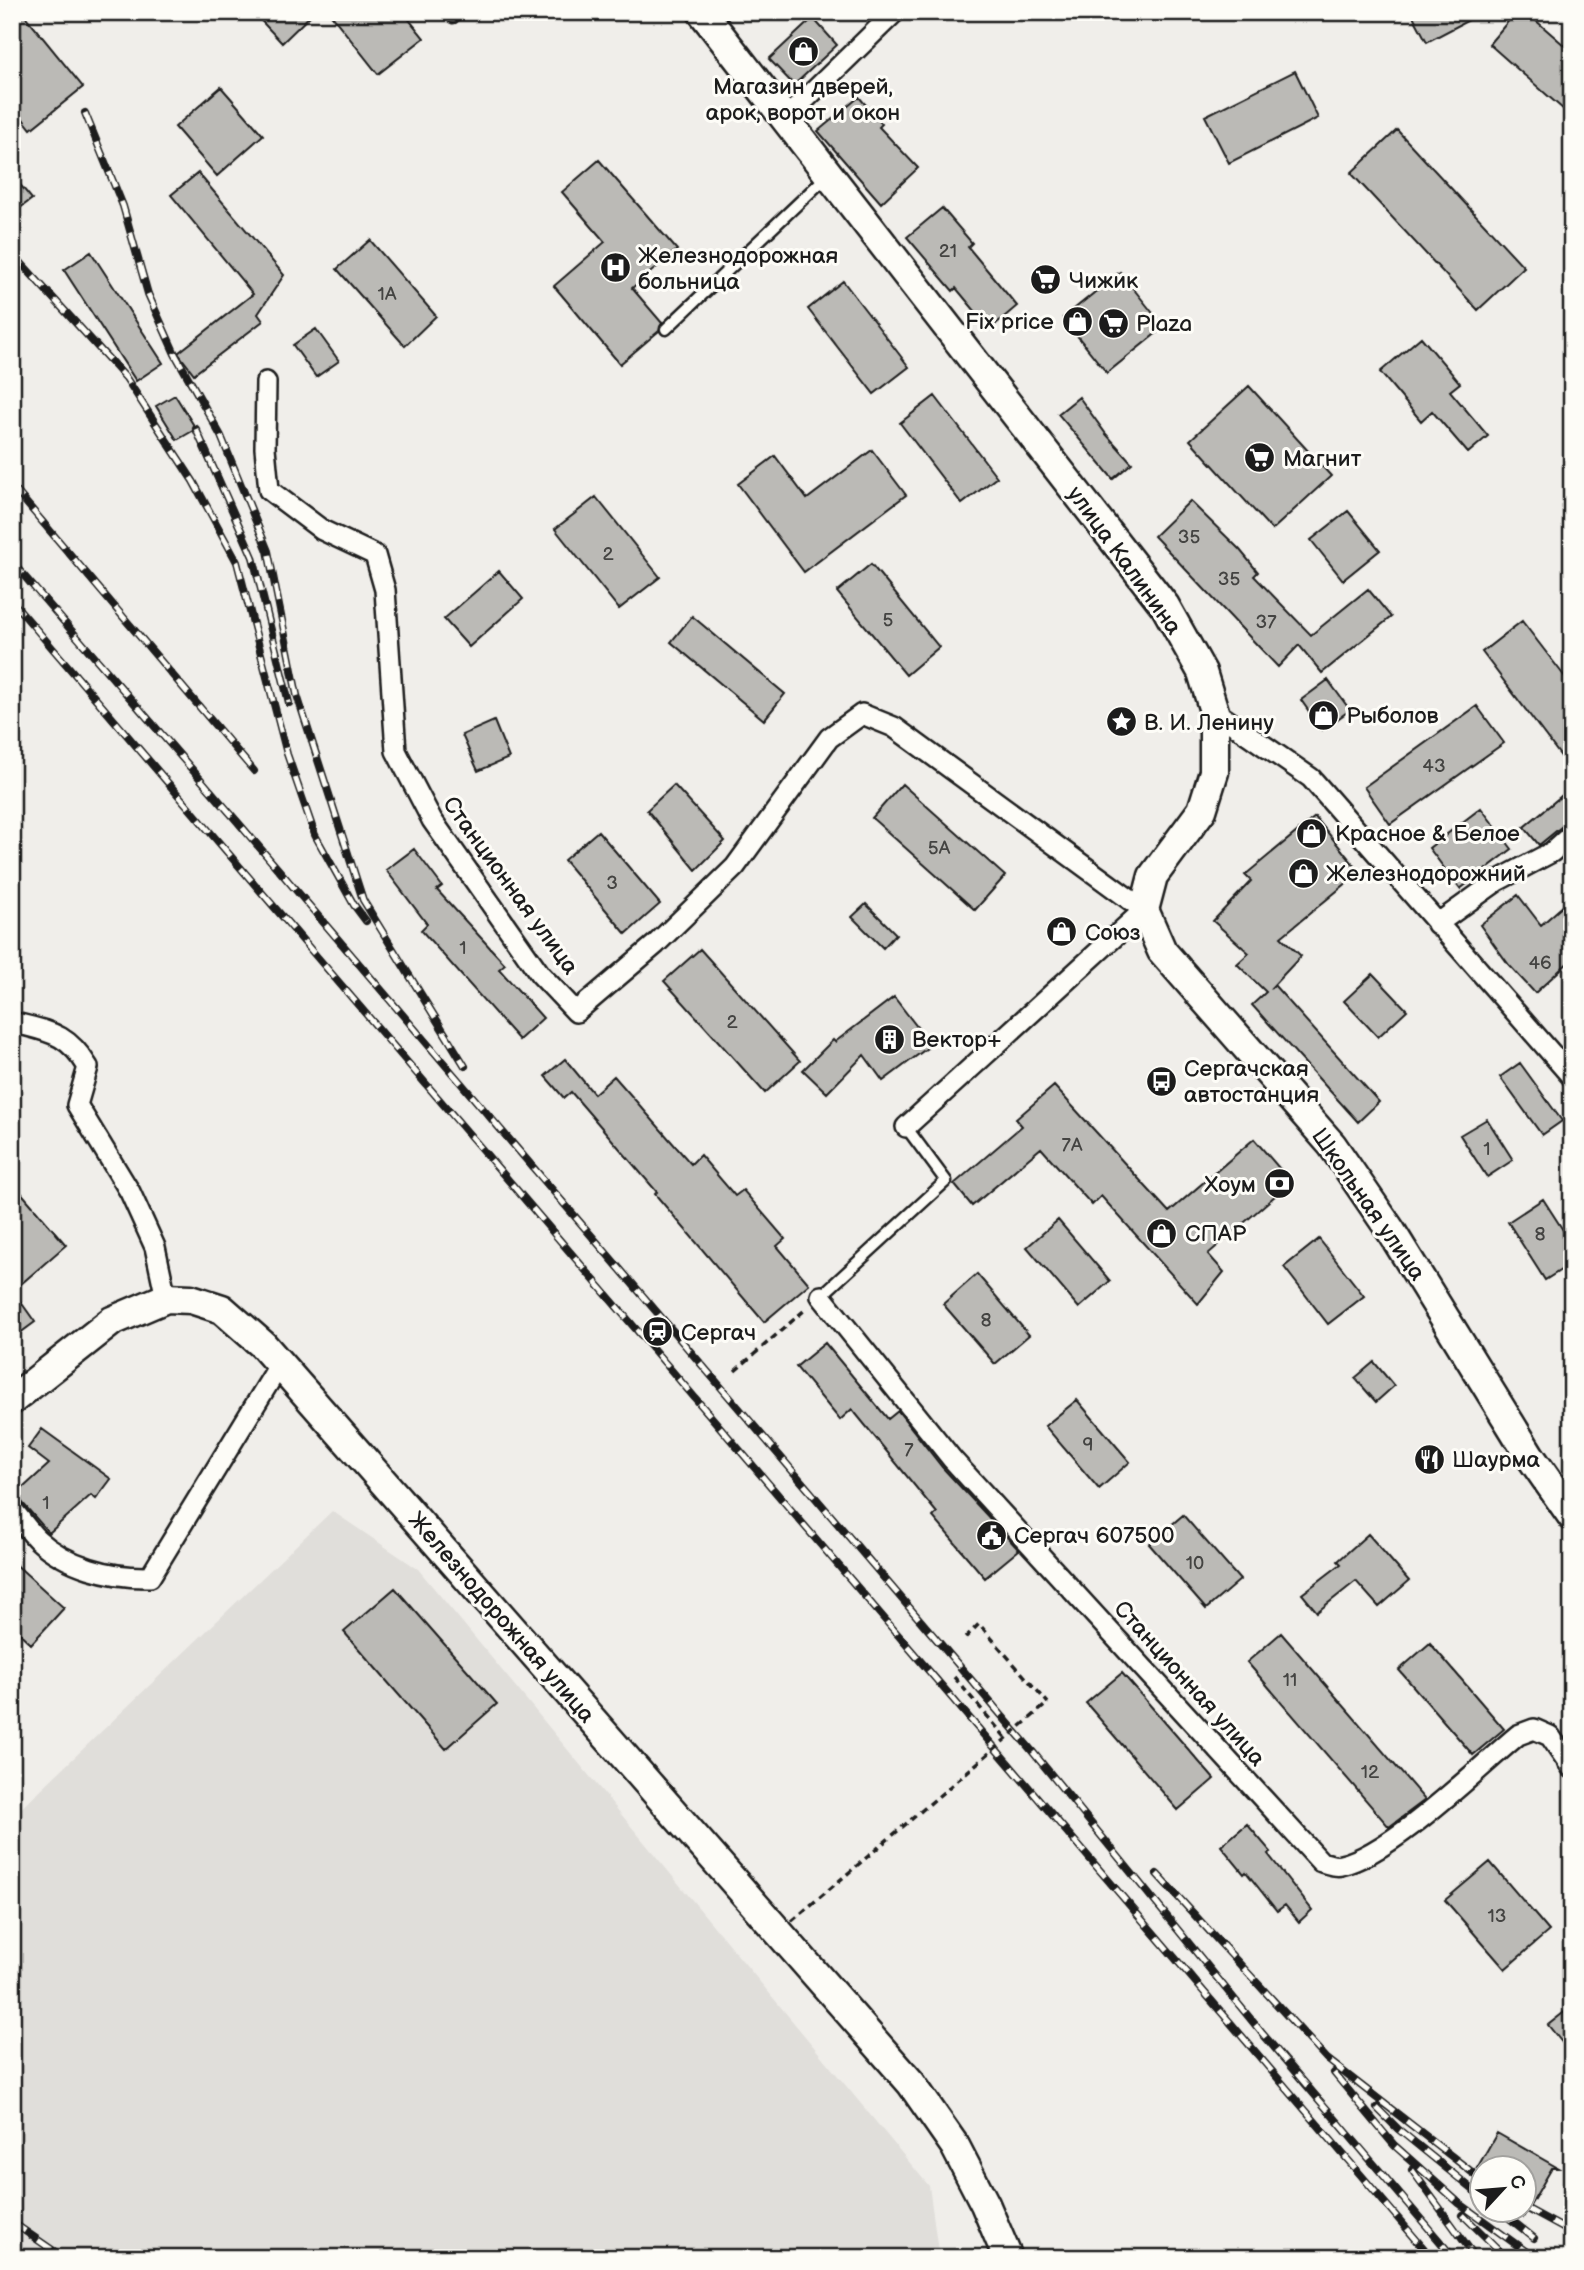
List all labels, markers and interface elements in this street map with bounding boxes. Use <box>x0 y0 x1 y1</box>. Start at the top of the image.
shop icon: Магазин дверей, арок, ворот и окон <box>786 35 820 69</box>
place label: Магазин дверей, арок, ворот и окон <box>706 73 900 127</box>
house number: 21 <box>939 240 957 263</box>
place label: Железнодорожная больница <box>638 242 838 296</box>
hospital icon: Железнодорожная больница <box>598 251 632 285</box>
supermarket icon: Чижик <box>1029 263 1063 297</box>
place label: Чижик <box>1069 267 1139 295</box>
house number: 1А <box>378 283 397 306</box>
shop icon: Fix price <box>1060 304 1094 338</box>
supermarket icon: Plaza <box>1096 306 1130 340</box>
place label: Fix price <box>965 308 1054 336</box>
place label: Plaza <box>1136 310 1192 338</box>
supermarket icon: Магнит <box>1243 441 1277 475</box>
place label: Магнит <box>1283 445 1362 473</box>
street label: улица Калинина <box>1061 481 1188 641</box>
house number: 35 <box>1178 526 1200 549</box>
house number: 2 <box>602 543 614 566</box>
house number: 35 <box>1218 568 1240 591</box>
house number: 5 <box>883 609 894 632</box>
house number: 37 <box>1255 611 1277 634</box>
shop icon: Рыболов <box>1306 698 1340 732</box>
place label: Рыболов <box>1346 702 1439 730</box>
place icon: В. И. Ленину <box>1104 705 1138 739</box>
place label: В. И. Ленину <box>1144 709 1274 737</box>
house number: 43 <box>1422 755 1446 778</box>
street label: Станционная улица <box>436 791 584 980</box>
shop icon: Красное & Белое <box>1295 816 1329 850</box>
place label: Красное & Белое <box>1335 820 1520 848</box>
house number: 5А <box>928 837 951 860</box>
shop icon: Железнодорожний <box>1286 856 1320 890</box>
place label: Железнодорожний <box>1326 860 1526 888</box>
house number: 3 <box>606 872 618 895</box>
shop icon: Союз <box>1045 915 1079 949</box>
place label: Союз <box>1085 919 1141 947</box>
house number: 1 <box>459 937 467 960</box>
house number: 46 <box>1528 952 1552 975</box>
house number: 2 <box>726 1011 738 1034</box>
building icon: Вектор+ <box>872 1022 906 1056</box>
place label: Вектор+ <box>912 1026 1002 1054</box>
place label: Сергачская автостанция <box>1184 1055 1319 1109</box>
bus stop icon: Сергачская автостанция <box>1144 1064 1178 1098</box>
street label: Школьная улица <box>1305 1123 1431 1286</box>
house number: 7А <box>1062 1134 1083 1157</box>
house number: 1 <box>1483 1138 1491 1161</box>
bank icon: Хоум <box>1262 1167 1296 1201</box>
place label: Хоум <box>1204 1171 1256 1199</box>
shop icon: СПАР <box>1145 1216 1179 1250</box>
place label: СПАР <box>1185 1220 1247 1248</box>
house number: 8 <box>1534 1223 1546 1246</box>
house number: 8 <box>980 1309 992 1332</box>
station icon: Сергач <box>641 1315 675 1349</box>
place label: Сергач <box>681 1319 756 1347</box>
house number: 9 <box>1083 1434 1093 1457</box>
house number: 7 <box>904 1439 914 1462</box>
restaurant icon: Шаурма <box>1412 1442 1446 1476</box>
place label: Шаурма <box>1452 1446 1541 1474</box>
house number: 1 <box>42 1492 50 1515</box>
street label: Железнодорожная улица <box>402 1507 601 1729</box>
public building icon: Сергач 607500 <box>974 1518 1008 1552</box>
place label: Сергач 607500 <box>1014 1522 1175 1550</box>
house number: 10 <box>1186 1552 1204 1575</box>
street label: Станционная улица <box>1108 1595 1271 1772</box>
house number: 11 <box>1283 1669 1297 1692</box>
house number: 12 <box>1361 1761 1380 1784</box>
house number: 13 <box>1487 1905 1507 1928</box>
north arrow <box>1468 2154 1538 2224</box>
text: С <box>1504 2171 1530 2193</box>

